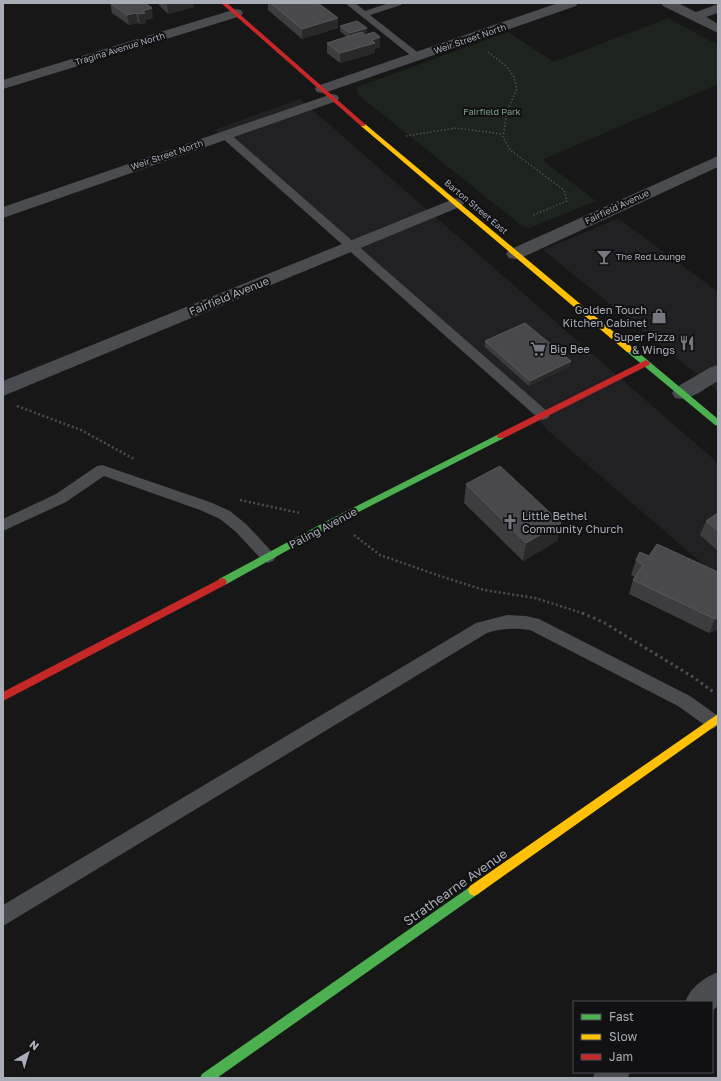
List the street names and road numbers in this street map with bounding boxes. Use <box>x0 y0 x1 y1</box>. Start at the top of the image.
street label: Weir Street North <box>432 21 507 56</box>
street label: Tragina Avenue North <box>74 30 166 67</box>
street label: Weir Street North <box>129 137 204 172</box>
street label: Barton Street East <box>442 177 511 237</box>
street label: Fairfield Avenue <box>583 187 651 226</box>
street label: Fairfield Avenue <box>187 274 271 318</box>
street label: Paling Avenue <box>287 504 359 551</box>
street label: Strathearne Avenue <box>400 845 510 929</box>

